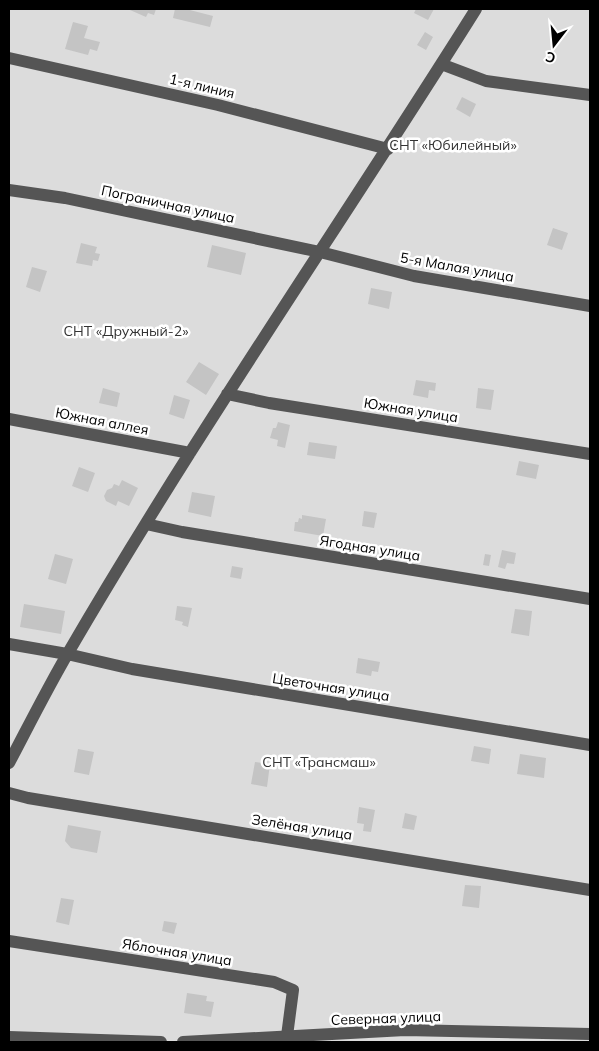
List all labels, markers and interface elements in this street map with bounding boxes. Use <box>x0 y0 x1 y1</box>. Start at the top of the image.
north arrow <box>529 20 579 70</box>
text: С <box>543 48 558 67</box>
street label: 1-я линия <box>167 70 237 102</box>
park label: СНТ «Юбилейный» <box>389 136 517 154</box>
street label: Пограничная улица <box>100 181 236 227</box>
street label: 5-я Малая улица <box>399 248 515 286</box>
park label: СНТ «Дружный-2» <box>64 322 188 340</box>
street label: Южная улица <box>363 394 459 426</box>
street label: Южная аллея <box>54 403 150 439</box>
street label: Ягодная улица <box>318 531 422 565</box>
street label: Цветочная улица <box>271 669 391 705</box>
park label: СНТ «Трансмаш» <box>262 753 376 771</box>
street label: Зелёная улица <box>250 810 354 844</box>
street label: Яблочная улица <box>121 934 233 970</box>
street label: Северная улица <box>331 1007 441 1029</box>

